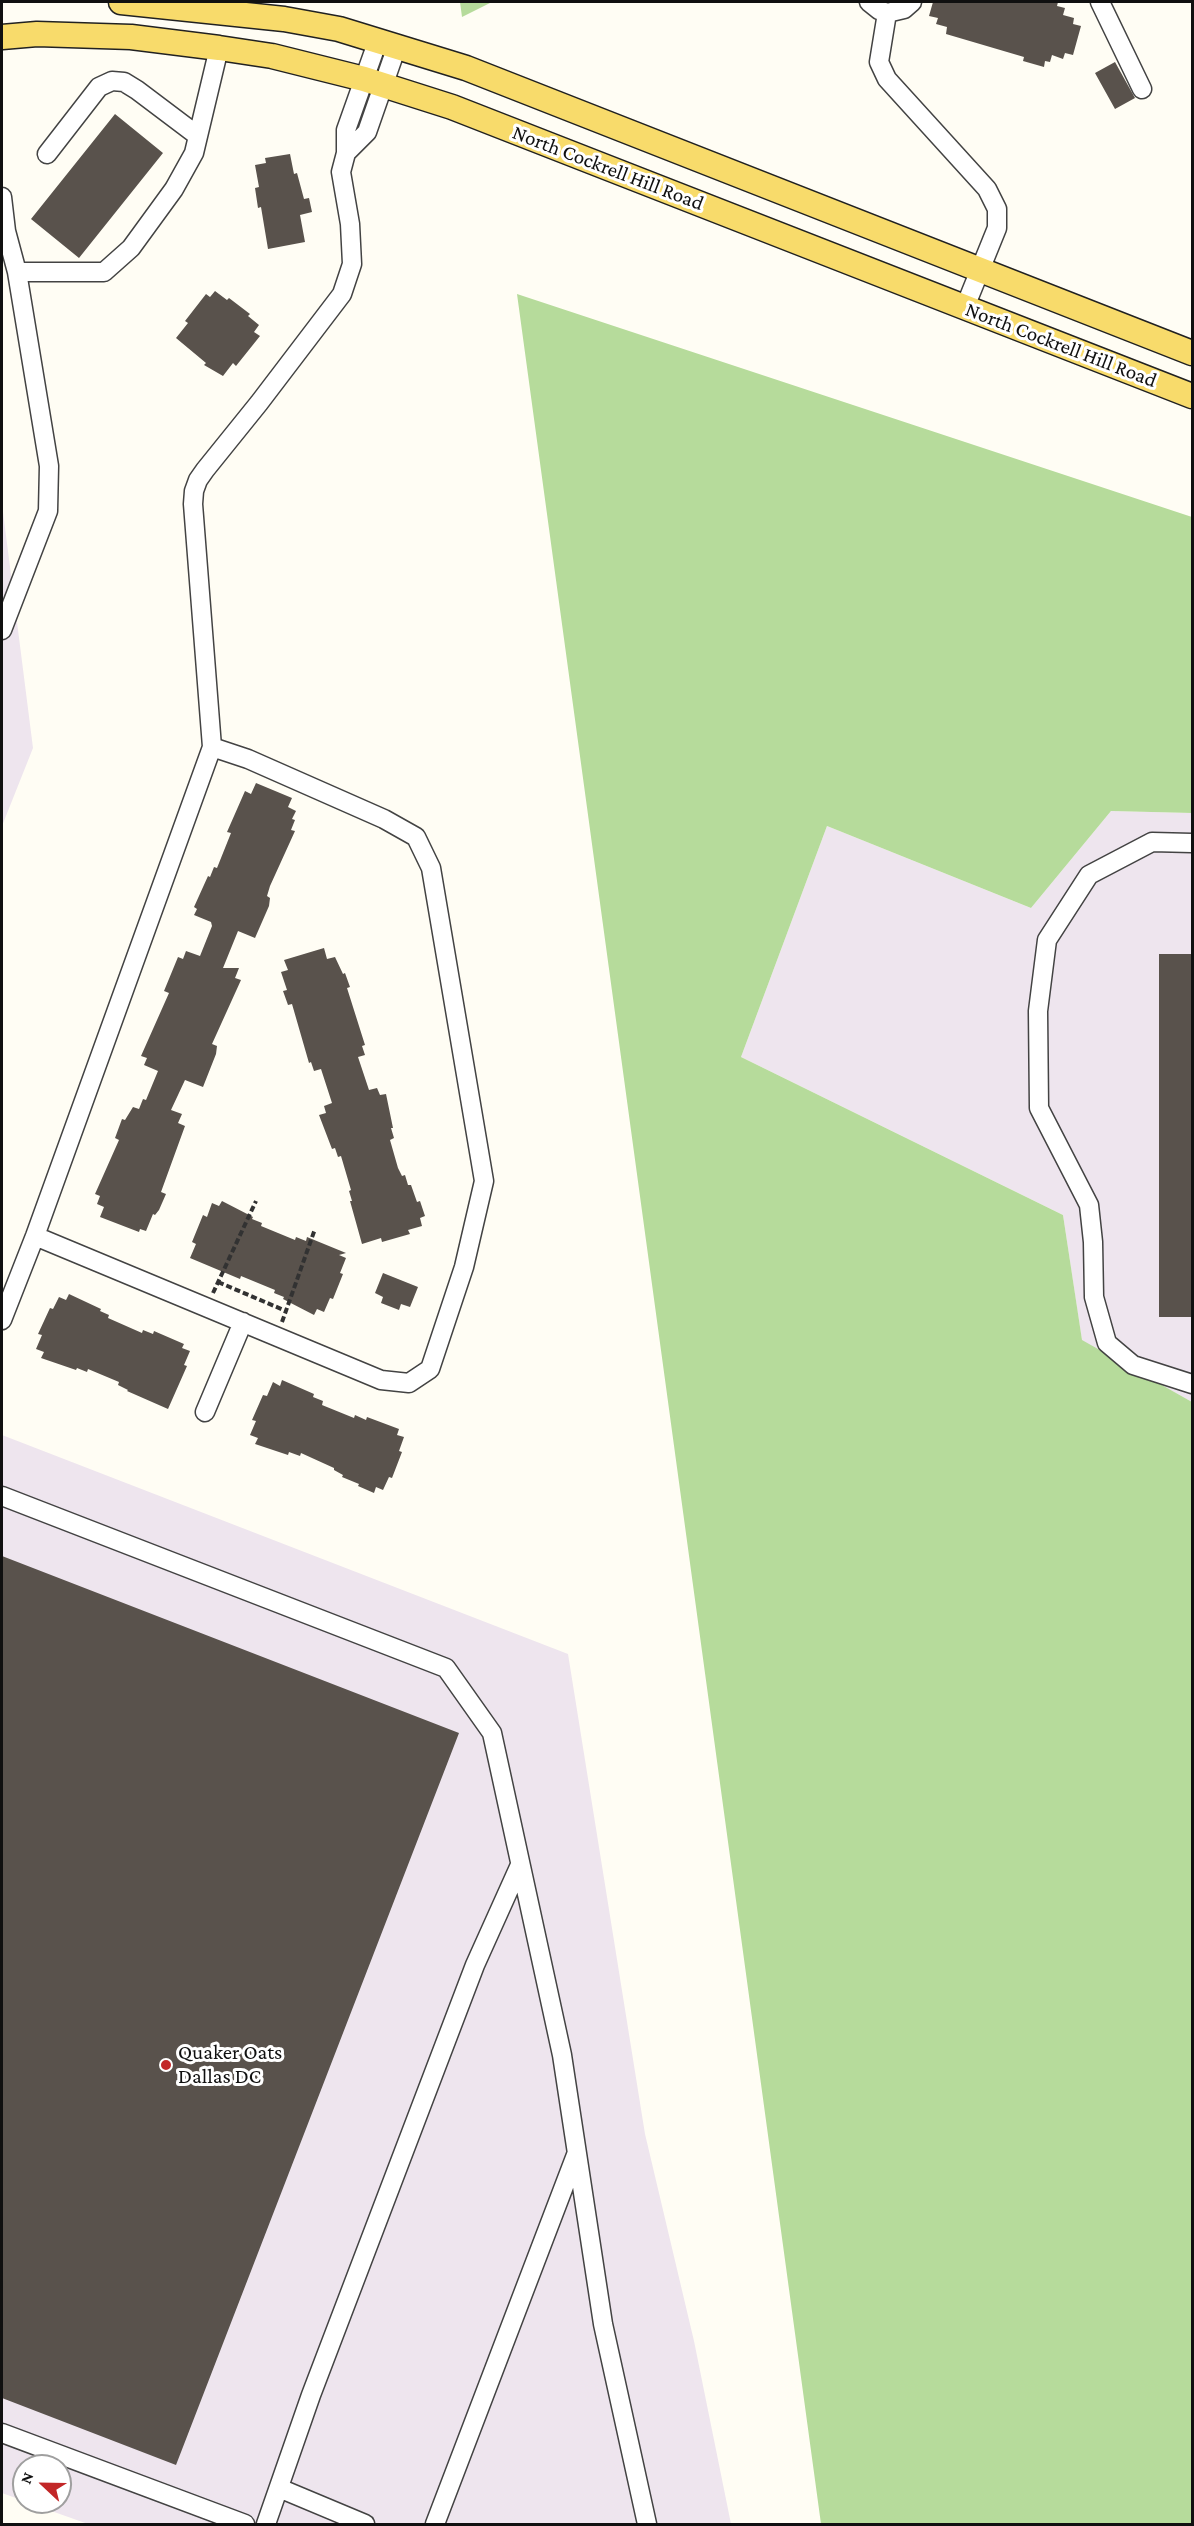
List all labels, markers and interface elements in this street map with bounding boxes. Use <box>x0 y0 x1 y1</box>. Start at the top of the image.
street label: North Cockrell Hill Road <box>509 120 707 216</box>
street label: North Cockrell Hill Road <box>962 297 1160 393</box>
place label: Quaker Oats Dallas DC <box>178 2040 282 2090</box>
marker: Quaker Oats Dallas DC <box>159 2058 173 2072</box>
north arrow <box>12 2454 72 2514</box>
text: N <box>17 2470 37 2486</box>

